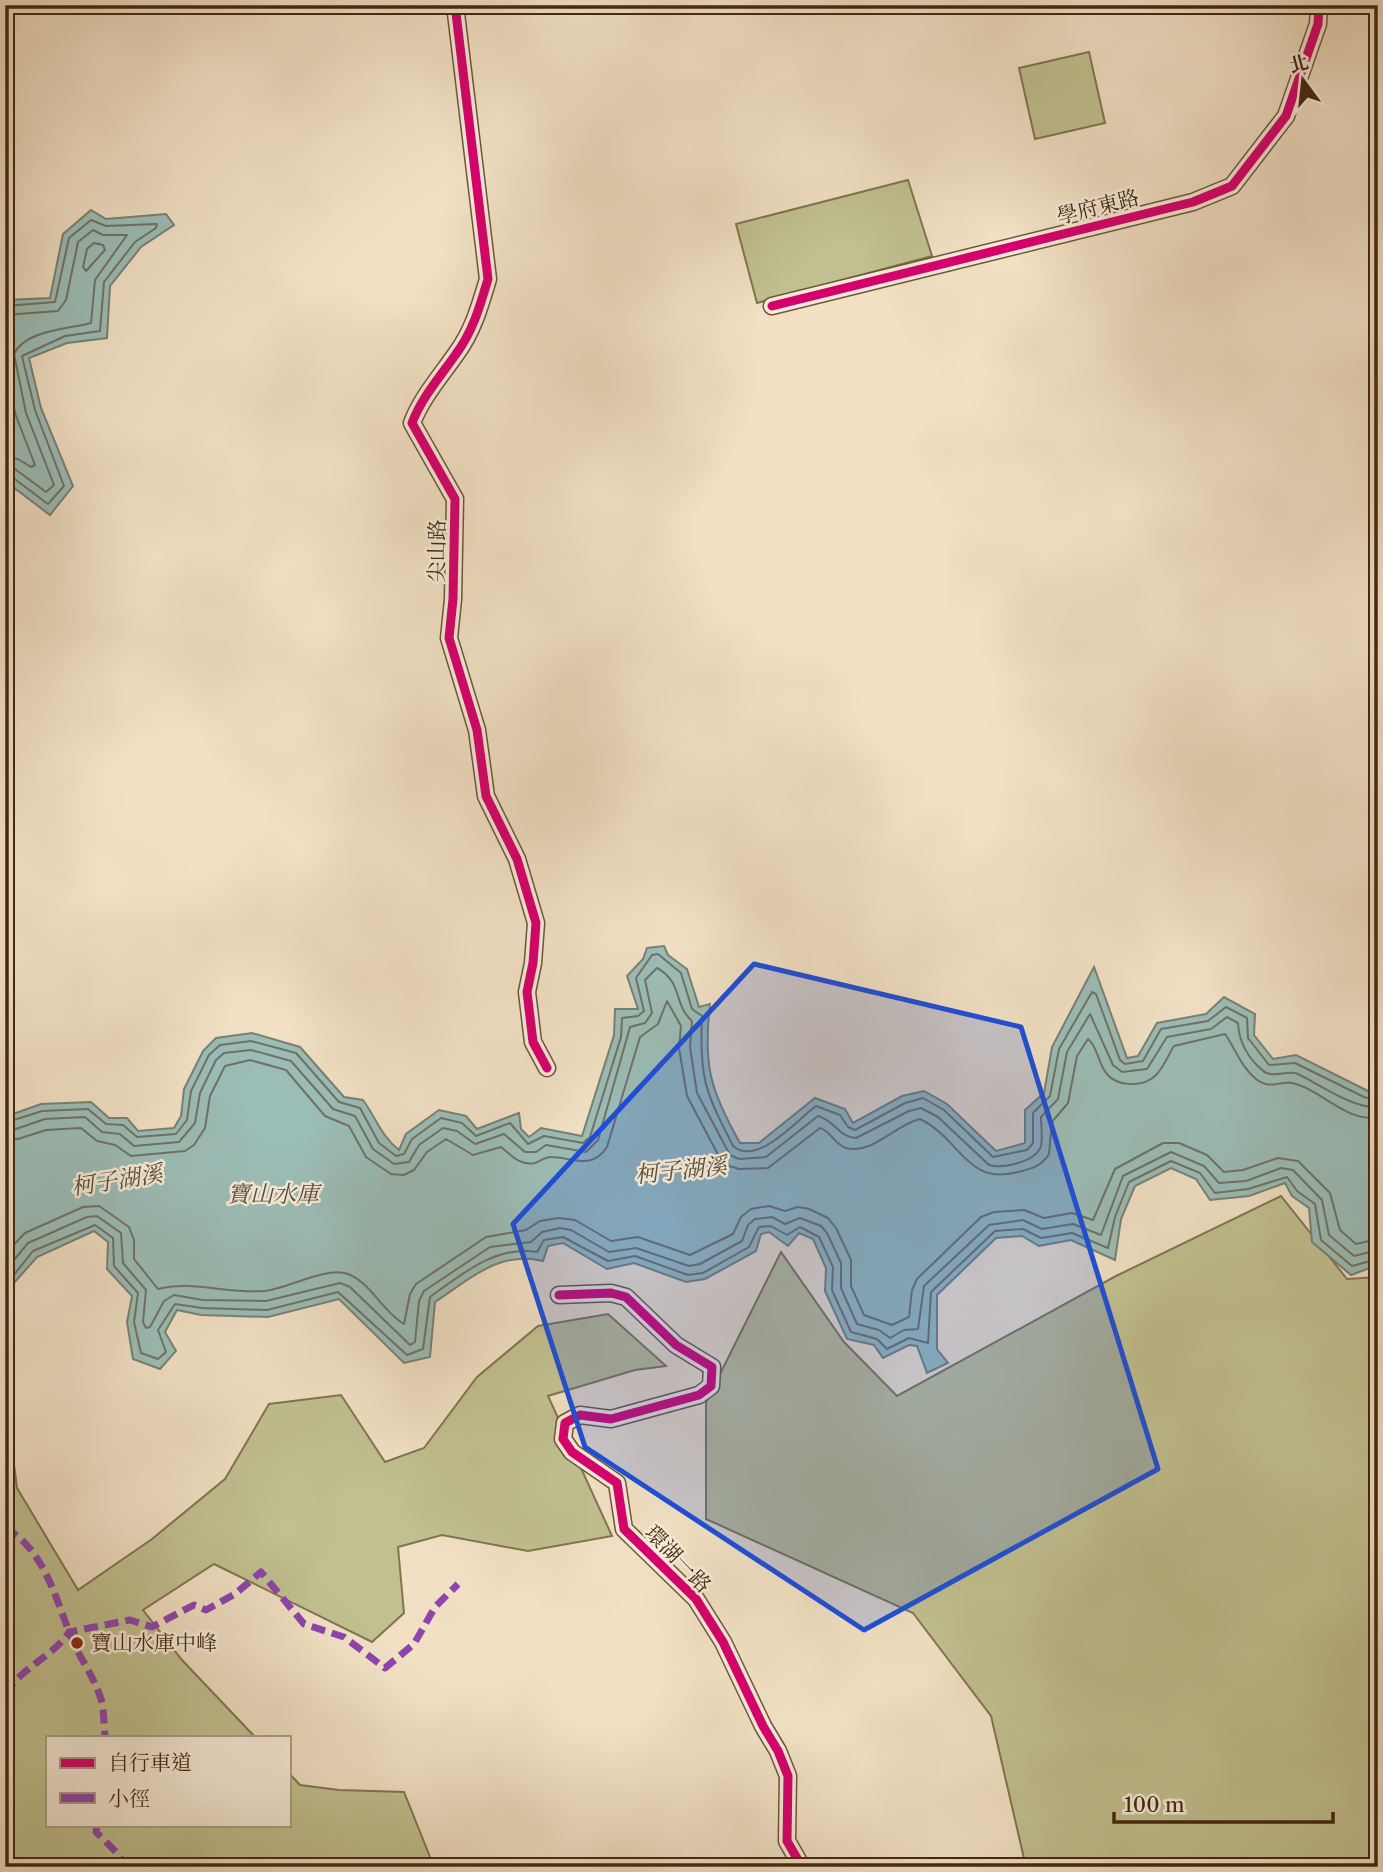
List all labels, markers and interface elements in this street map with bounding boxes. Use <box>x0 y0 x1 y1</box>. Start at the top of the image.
north arrow <box>1268 46 1338 116</box>
text: 北 <box>1287 50 1311 78</box>
street label: 學府東路 <box>1054 184 1142 229</box>
street label: 尖山路 <box>423 519 450 583</box>
water label: 柯子湖溪 <box>634 1151 731 1189</box>
water label: 柯子湖溪 <box>69 1159 168 1201</box>
water label: 寶山水庫 <box>227 1180 323 1208</box>
street label: 環湖一路 <box>640 1520 717 1598</box>
place label: 寶山水庫中峰 <box>91 1630 217 1655</box>
marker: 寶山水庫中峰 <box>69 1635 85 1651</box>
legend <box>46 1736 290 1826</box>
text: 自行車道 <box>108 1750 192 1775</box>
scale bar <box>1114 1781 1332 1825</box>
text: 小徑 <box>108 1786 150 1811</box>
text: 100 m <box>1124 1792 1185 1817</box>

